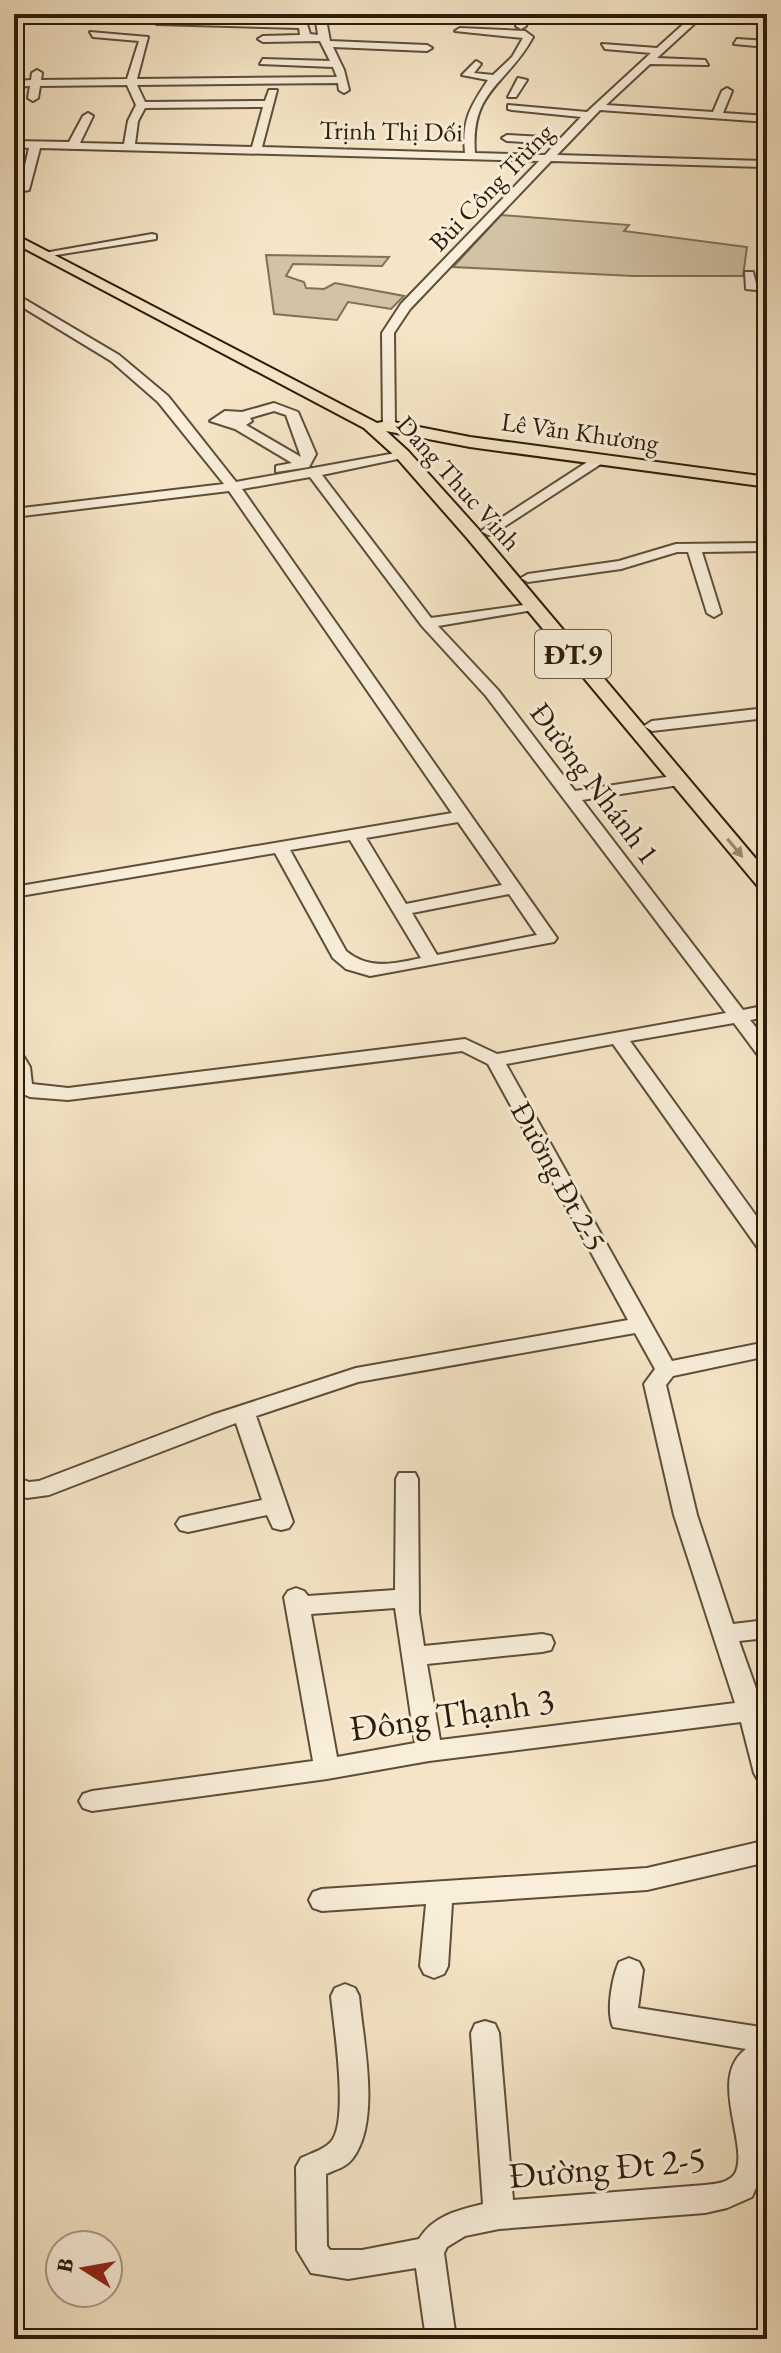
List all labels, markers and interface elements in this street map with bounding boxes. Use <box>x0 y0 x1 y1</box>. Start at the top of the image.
street label: Trịnh Thị Dối <box>319 113 463 149</box>
street label: Bùi Công Trừng <box>421 115 561 258</box>
street label: Lê Văn Khương <box>499 404 662 460</box>
street label: Dang Thuc Vinh <box>389 408 529 558</box>
road number: ĐT.9 <box>535 630 611 678</box>
street label: Đường Nhánh 1 <box>522 694 668 872</box>
one-way arrow <box>726 837 743 857</box>
street label: Đường Đt 2-5 <box>502 1095 616 1257</box>
street label: Đông Thạnh 3 <box>347 1676 557 1752</box>
street label: Đường Đt 2-5 <box>507 2135 707 2199</box>
north arrow <box>44 2229 124 2309</box>
text: B <box>49 2256 80 2275</box>

